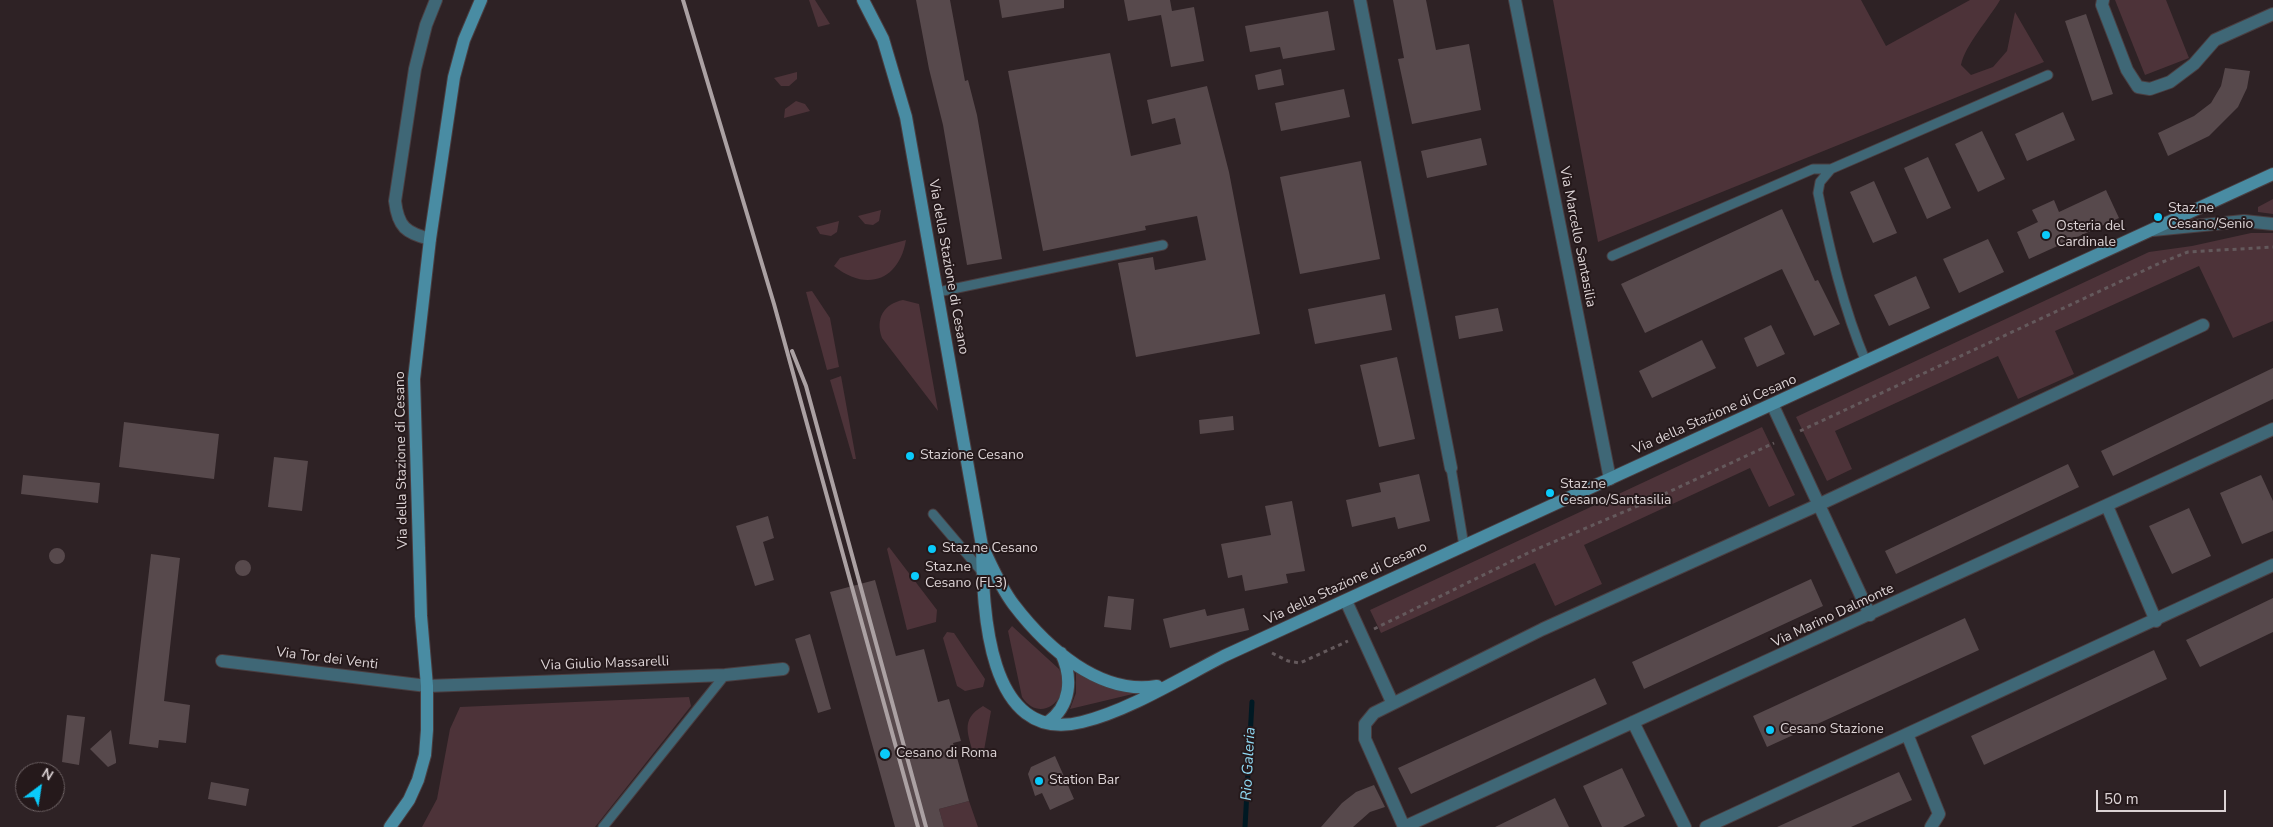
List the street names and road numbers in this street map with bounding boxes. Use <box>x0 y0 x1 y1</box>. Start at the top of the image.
street label: Via Marcello Santasilia <box>1555 165 1599 309</box>
street label: Via della Stazione di Cesano <box>924 178 972 356</box>
street label: Via della Stazione di Cesano <box>392 371 412 549</box>
street label: Via della Stazione di Cesano <box>1630 371 1800 459</box>
street label: Via della Stazione di Cesano <box>1262 539 1430 629</box>
street label: Via Marino Dalmonte <box>1769 580 1897 652</box>
street label: Via Tor dei Venti <box>275 644 379 674</box>
street label: Via Giulio Massarelli <box>541 653 669 675</box>

